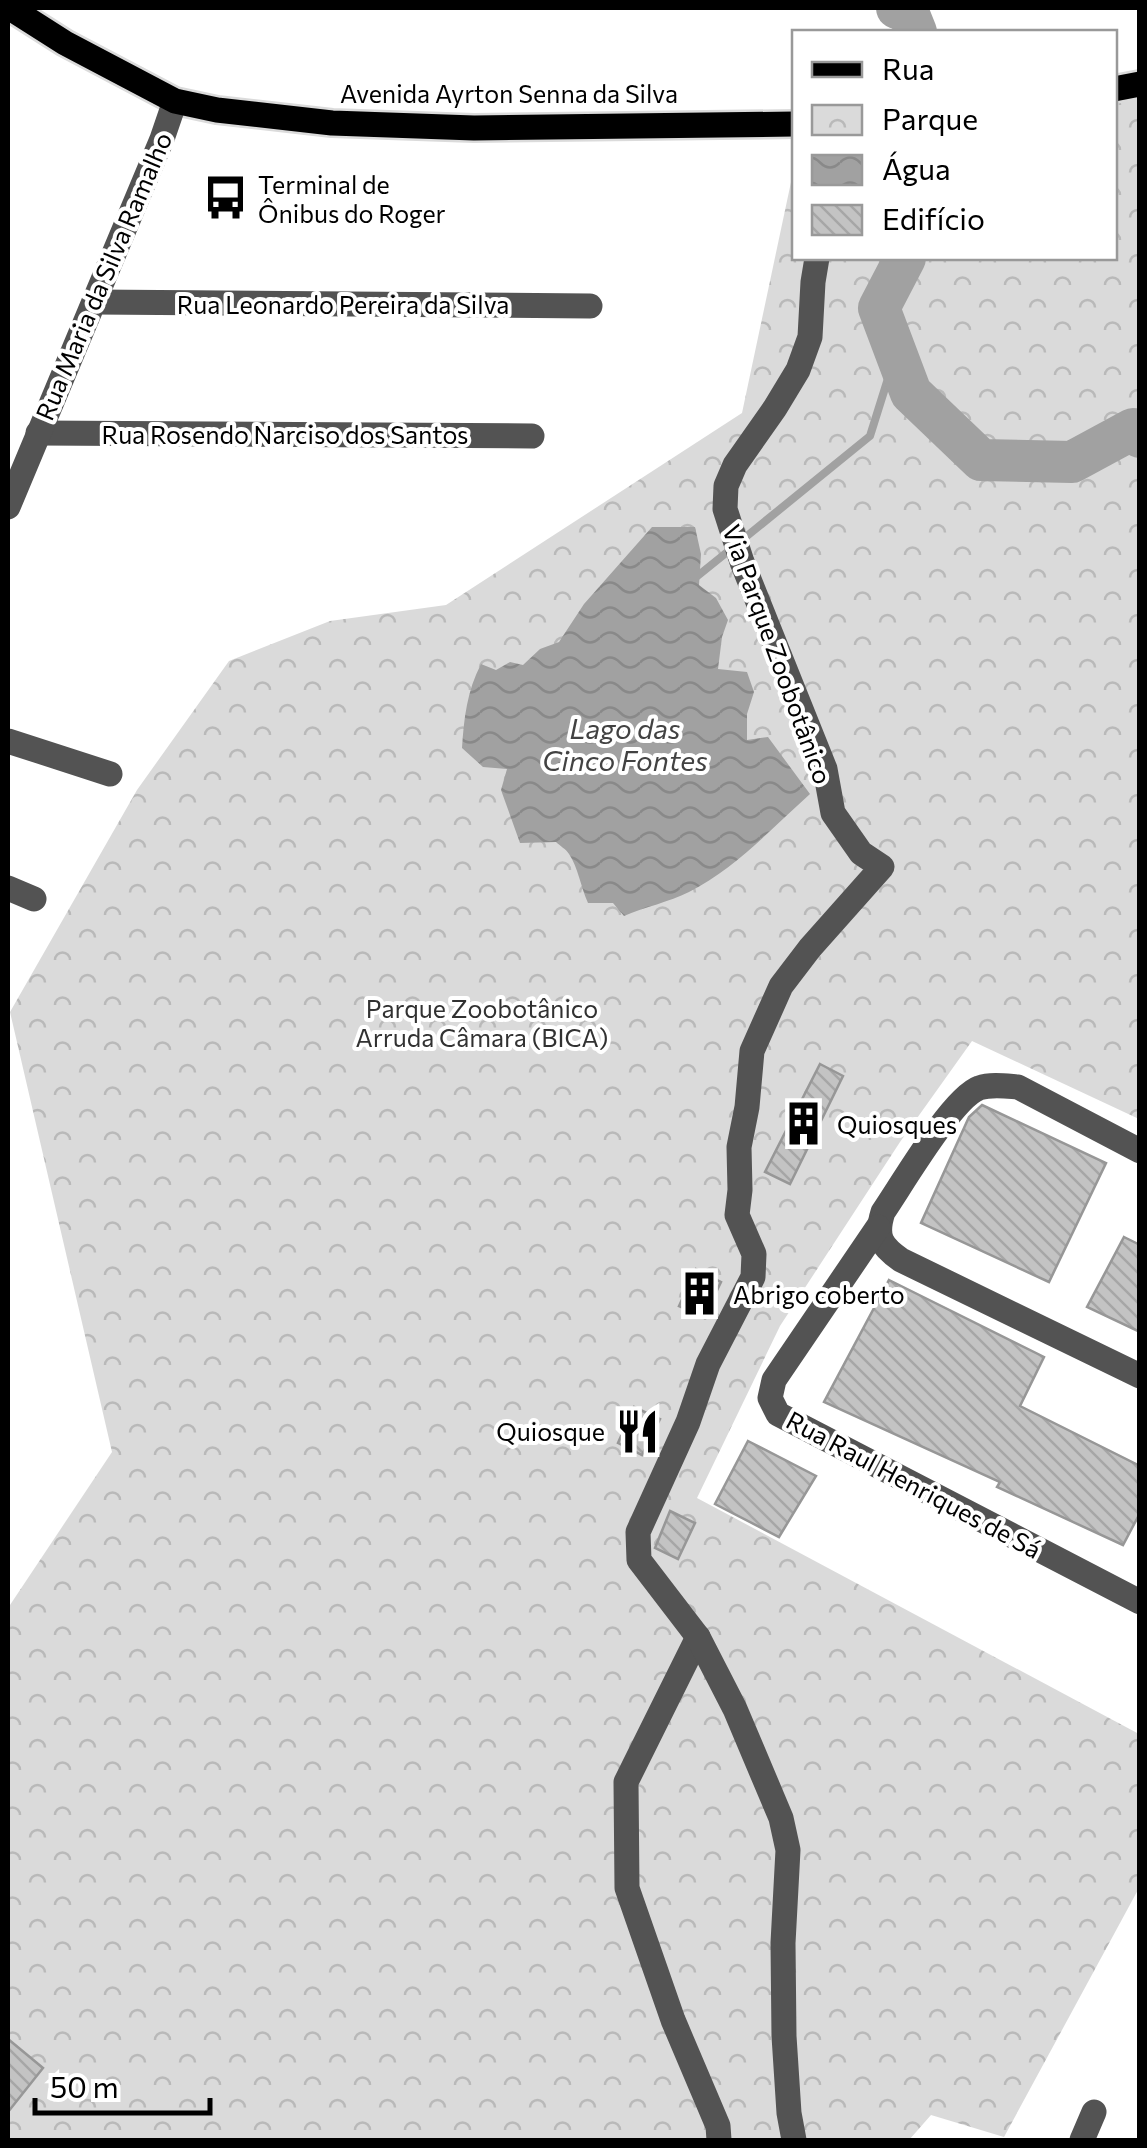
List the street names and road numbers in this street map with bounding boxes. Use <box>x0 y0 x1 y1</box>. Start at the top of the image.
street label: Avenida Ayrton Senna da Silva <box>340 78 678 108</box>
street label: Rua Maria da Silva Ramalho <box>29 127 177 425</box>
street label: Rua Leonardo Pereira da Silva <box>177 289 509 319</box>
street label: Rua Rosendo Narciso dos Santos <box>102 419 468 449</box>
street label: Via Parque Zoobotânico <box>717 520 839 788</box>
street label: Rua Raul Henriques de Sá <box>782 1404 1046 1564</box>

